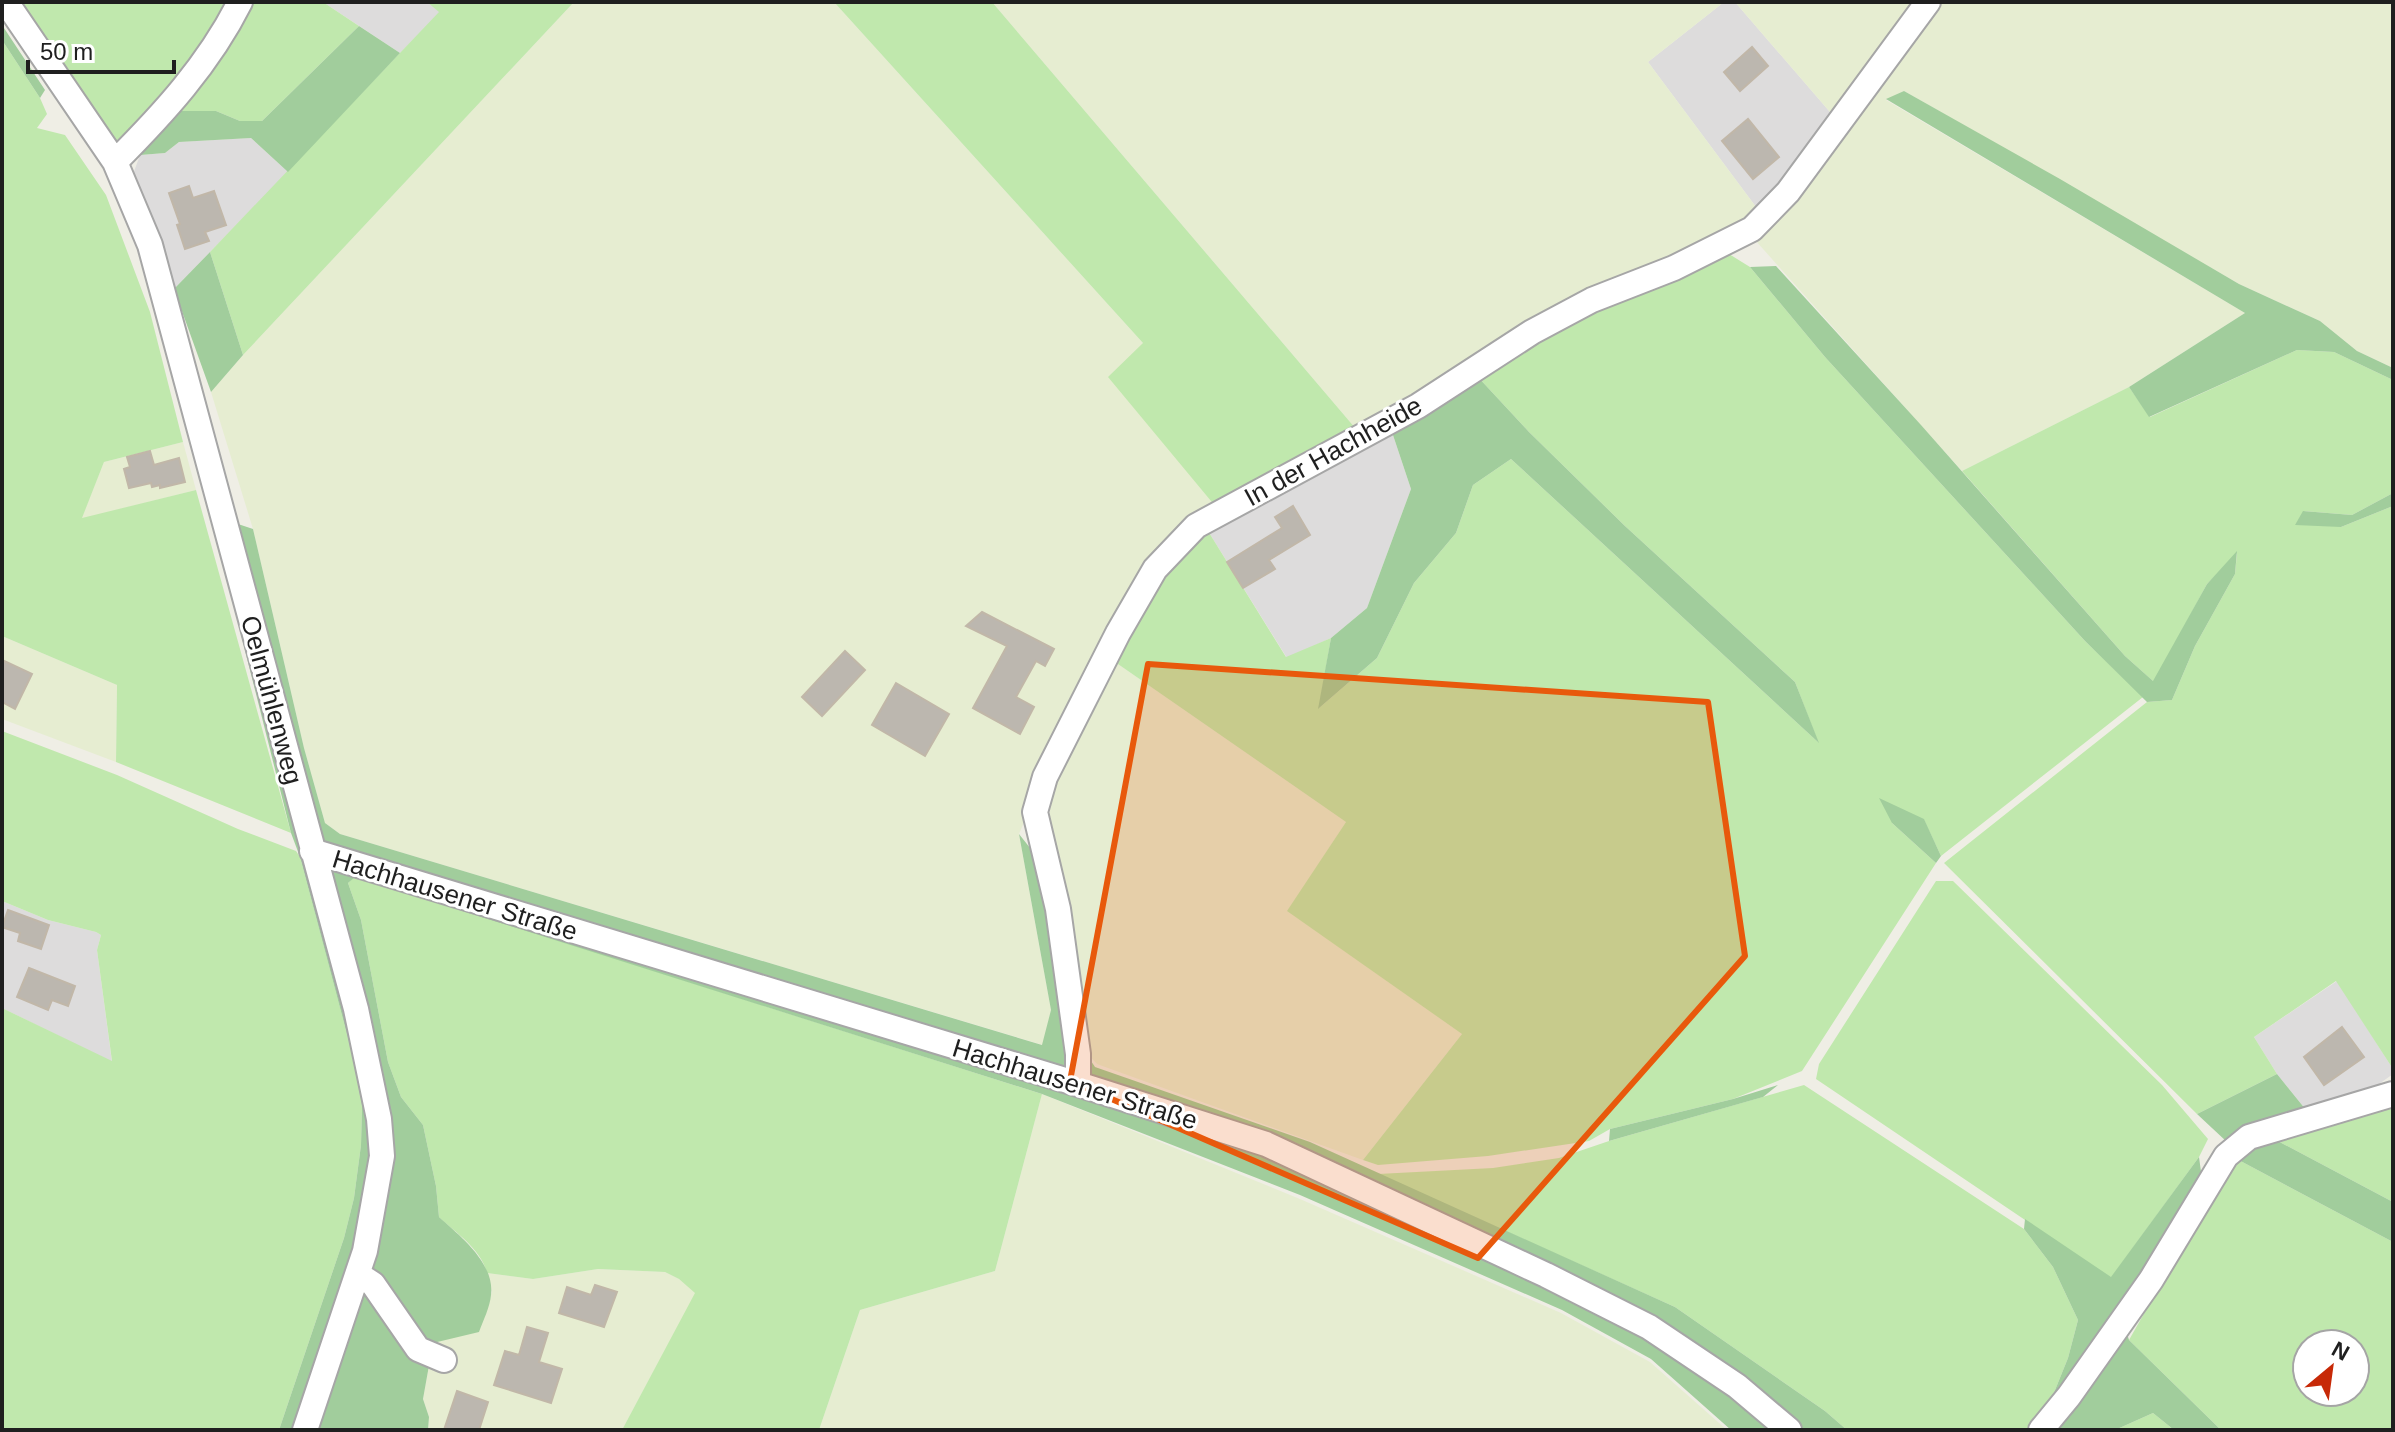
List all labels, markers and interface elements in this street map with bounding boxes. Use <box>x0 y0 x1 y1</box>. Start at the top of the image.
scale bar <box>28 24 174 74</box>
text: 50 m <box>40 38 93 65</box>
street label: In der Hachheide <box>1239 390 1427 512</box>
street label: Oelmühlenweg <box>235 612 309 788</box>
street label: Hachhausener Straße <box>329 843 581 947</box>
street label: Hachhausener Straße <box>949 1032 1201 1136</box>
north arrow <box>2291 1328 2371 1408</box>
text: N <box>2327 1336 2353 1366</box>

